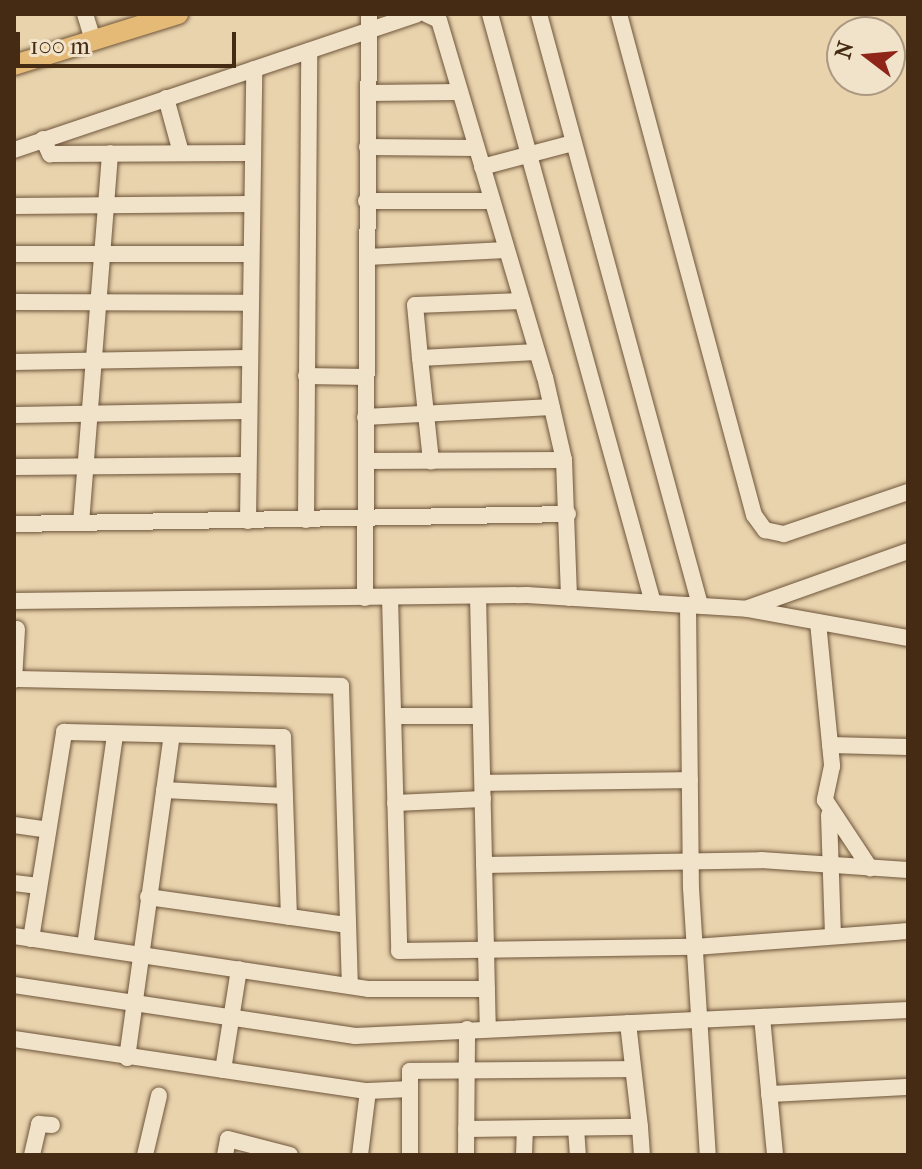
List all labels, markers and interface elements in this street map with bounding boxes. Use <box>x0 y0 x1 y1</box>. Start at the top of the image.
scale bar <box>20 16 240 66</box>
north arrow <box>826 16 906 96</box>
text: 100 m <box>30 32 90 60</box>
text: N <box>830 38 860 62</box>

